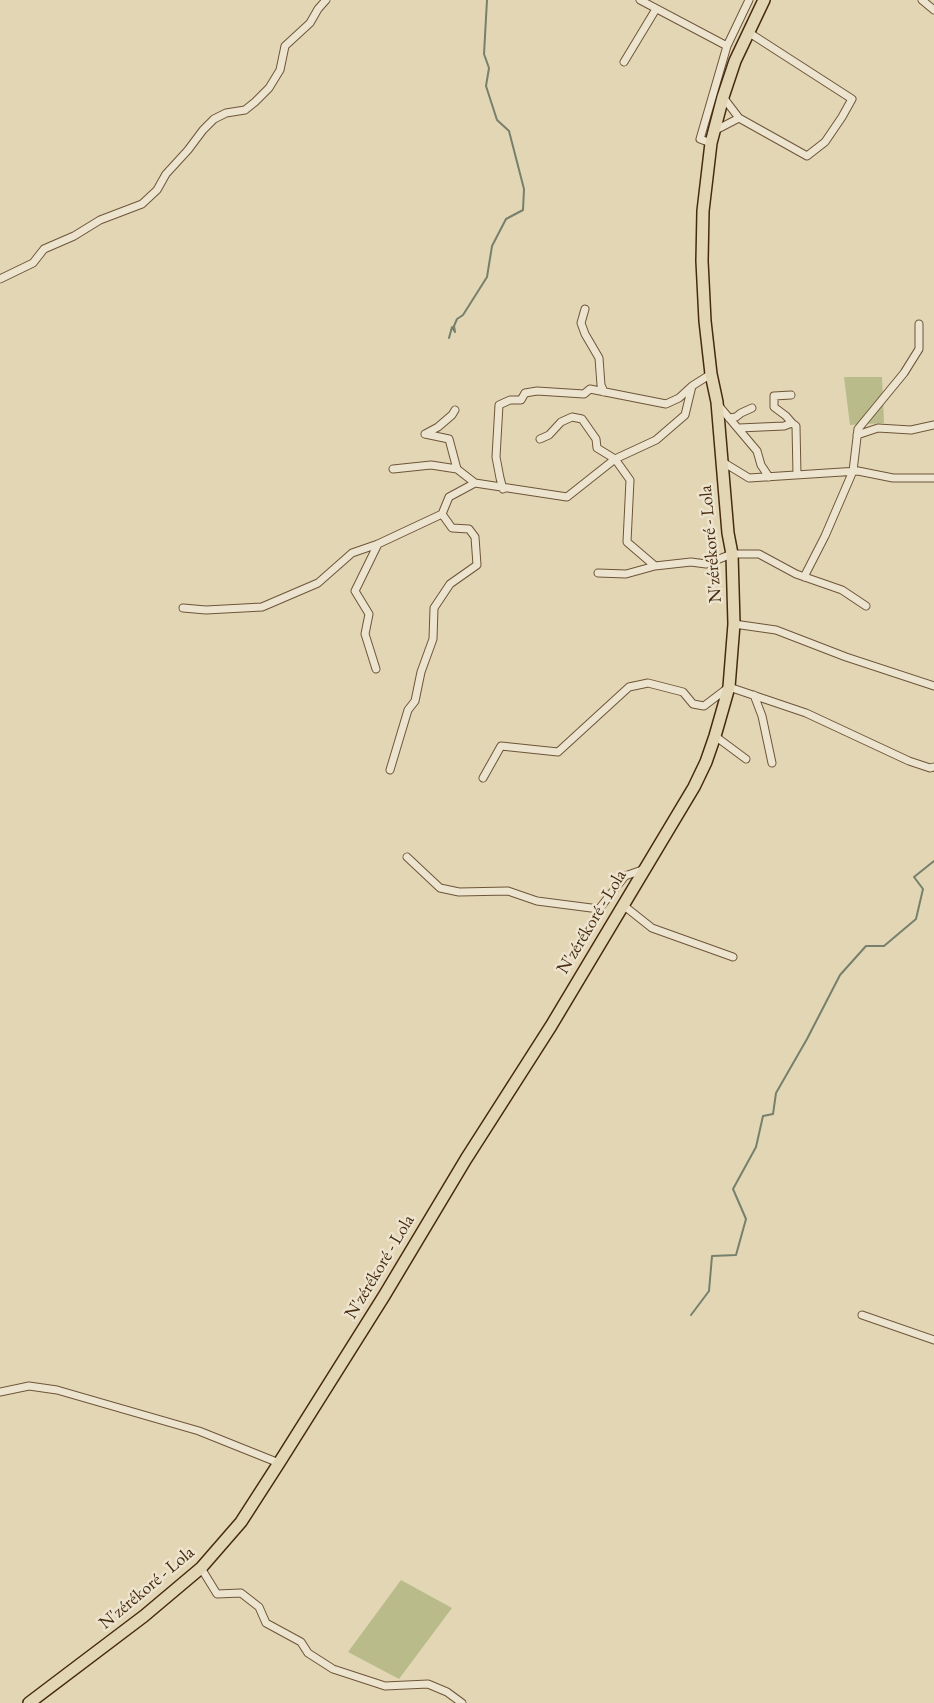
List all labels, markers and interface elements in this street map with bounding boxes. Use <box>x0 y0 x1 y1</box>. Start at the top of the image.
street label: N'zérékoré - Lola <box>695 484 727 604</box>
street label: N'zérékoré - Lola <box>552 866 632 978</box>
street label: N'zérékoré - Lola <box>340 1211 420 1323</box>
street label: N'zérékoré - Lola <box>95 1542 199 1634</box>

